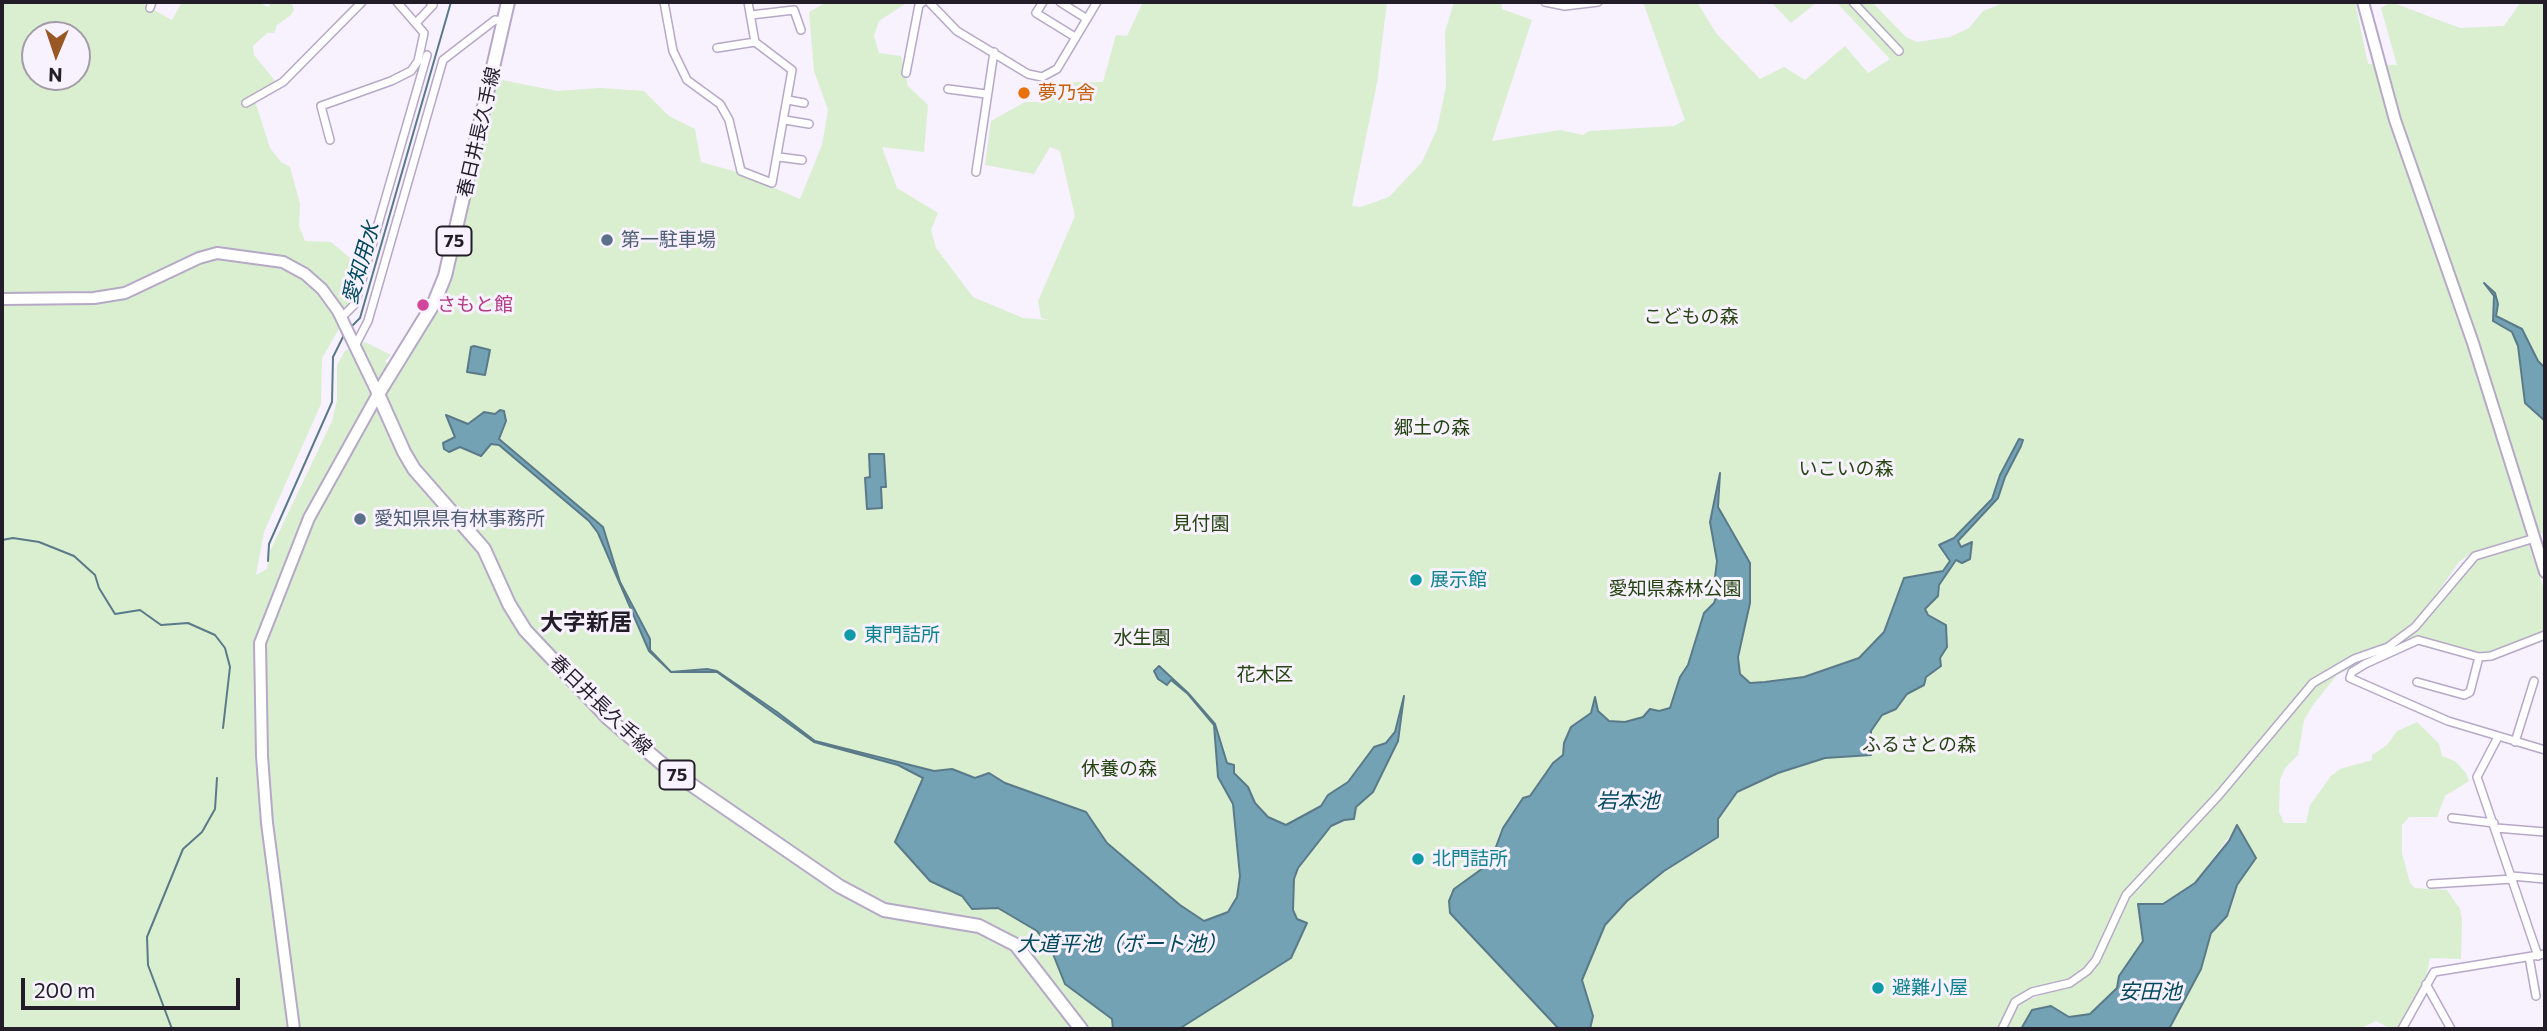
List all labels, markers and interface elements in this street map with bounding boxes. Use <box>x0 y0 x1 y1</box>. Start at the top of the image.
north arrow <box>21 21 91 91</box>
text: N <box>48 64 63 87</box>
street label: 春日井長久手線 <box>453 65 505 199</box>
place label: 夢乃舎 <box>1038 82 1095 104</box>
marker: 夢乃舎 <box>1016 85 1032 101</box>
water label: 愛知用水 <box>337 219 385 307</box>
road number: 75 <box>436 227 472 256</box>
place label: 第一駐車場 <box>621 229 716 251</box>
marker: 第一駐車場 <box>599 232 615 248</box>
place label: さもと館 <box>437 294 513 316</box>
marker: さもと館 <box>415 297 431 313</box>
park label: こどもの森 <box>1644 306 1738 328</box>
park label: 郷土の森 <box>1394 417 1470 439</box>
park label: いこいの森 <box>1799 458 1893 480</box>
place label: 愛知県県有林事務所 <box>374 508 545 530</box>
marker: 愛知県県有林事務所 <box>352 511 368 527</box>
park label: 見付園 <box>1173 513 1229 535</box>
place label: 展示館 <box>1430 569 1487 591</box>
marker: 展示館 <box>1408 572 1424 588</box>
park label: 愛知県森林公園 <box>1609 578 1741 600</box>
district label: 大字新居 <box>540 608 632 636</box>
place label: 東門詰所 <box>864 624 940 646</box>
marker: 東門詰所 <box>842 627 858 643</box>
park label: 水生園 <box>1114 627 1170 649</box>
street label: 春日井長久手線 <box>545 651 657 759</box>
park label: 花木区 <box>1237 664 1293 686</box>
park label: ふるさとの森 <box>1862 734 1976 756</box>
park label: 休養の森 <box>1081 758 1157 780</box>
road number: 75 <box>660 760 694 790</box>
water label: 岩本池 <box>1597 788 1659 814</box>
place label: 北門詰所 <box>1432 848 1508 870</box>
marker: 北門詰所 <box>1410 851 1426 867</box>
water label: 大道平池（ボート池） <box>1017 931 1227 957</box>
scale bar <box>24 964 243 1008</box>
text: 200 m <box>34 977 95 1002</box>
place label: 避難小屋 <box>1892 977 1968 999</box>
water label: 安田池 <box>2119 979 2181 1005</box>
marker: 避難小屋 <box>1870 980 1886 996</box>

